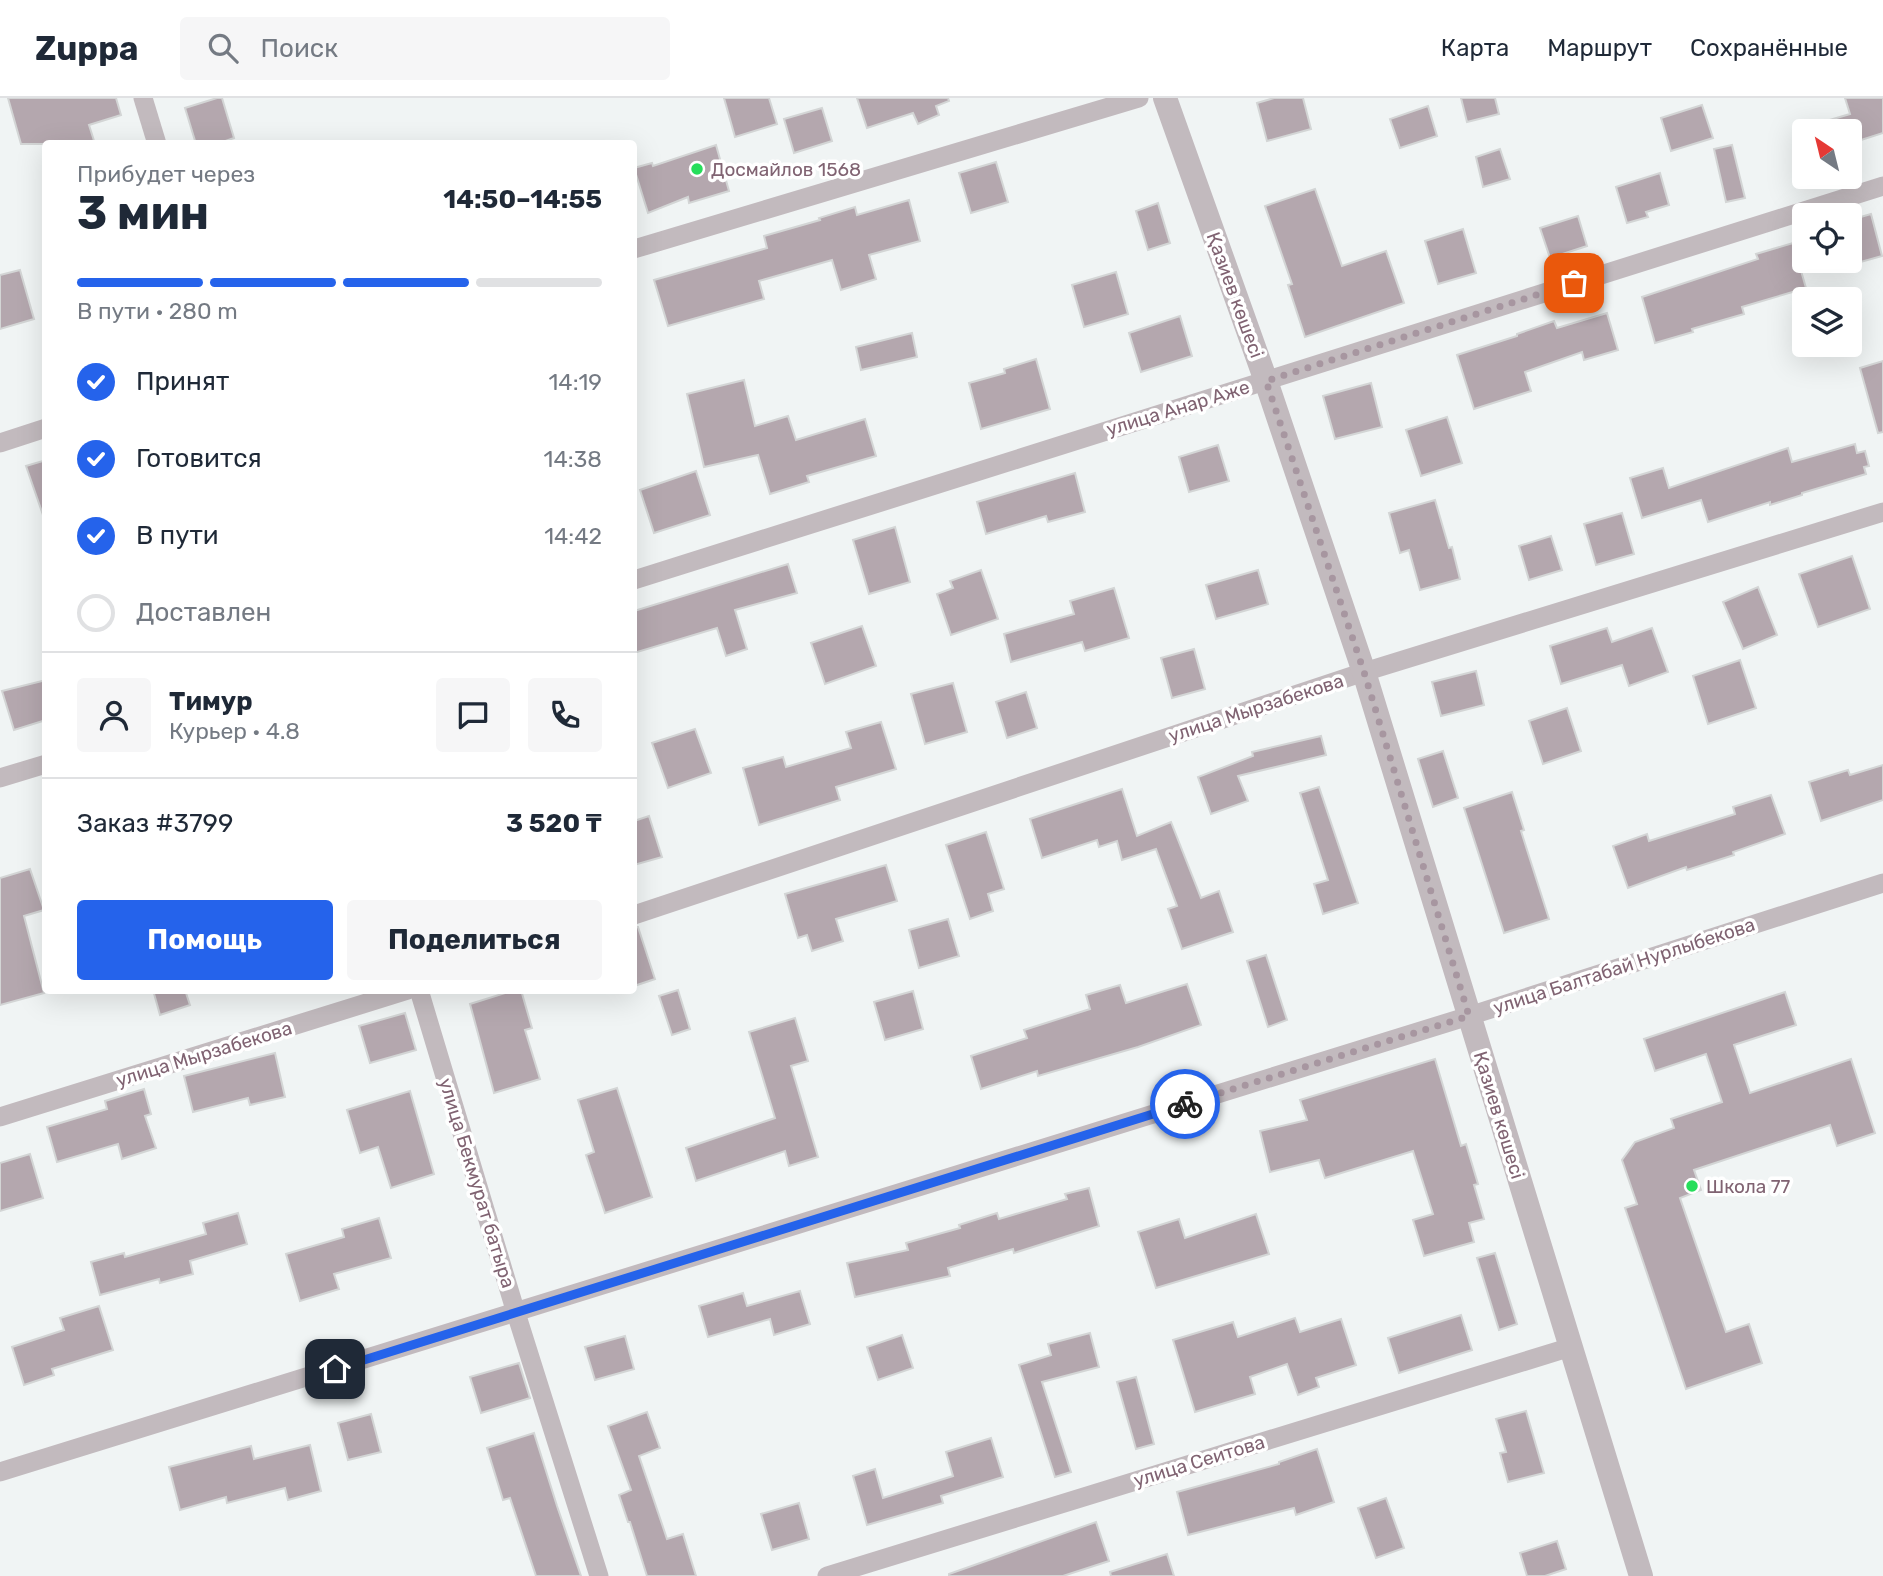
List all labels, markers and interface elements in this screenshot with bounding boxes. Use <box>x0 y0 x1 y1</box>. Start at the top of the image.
search box <box>180 17 670 80</box>
text: Zuppa <box>35 29 138 68</box>
icon: search <box>204 29 242 67</box>
text: Поиск <box>260 33 338 64</box>
text: Карта <box>1441 34 1509 62</box>
text: Маршрут <box>1547 34 1652 62</box>
text: Сохранённые <box>1690 34 1848 62</box>
north arrow <box>1792 119 1862 189</box>
map controls <box>1792 119 1862 357</box>
place label: Досмайлов 1568 <box>711 158 861 181</box>
text: Прибудет через <box>77 160 255 188</box>
marker: Досмайлов 1568 <box>689 161 705 177</box>
text: 14:50–14:55 <box>443 184 602 215</box>
text: 3 мин <box>77 186 209 241</box>
button: locate <box>1792 203 1862 273</box>
street label: Қазиев көшесі <box>1202 229 1268 361</box>
pin <box>1544 253 1604 313</box>
icon: bag <box>1555 264 1593 302</box>
button: layers <box>1792 287 1862 357</box>
text: В пути · 280 m <box>77 297 238 325</box>
icon: check <box>77 363 115 401</box>
text: Принят <box>136 366 229 397</box>
text: 14:19 <box>549 368 602 396</box>
street label: улица Анар Аже <box>1104 375 1252 441</box>
icon: check <box>77 440 115 478</box>
text: Готовится <box>136 443 262 474</box>
text: 14:38 <box>544 445 602 473</box>
icon: check <box>77 517 115 555</box>
text: В пути <box>136 520 219 551</box>
text: 14:42 <box>544 522 602 550</box>
text: Доставлен <box>136 597 271 628</box>
street label: улица Мырзабекова <box>1165 669 1347 747</box>
button: person <box>77 678 151 752</box>
button: chat <box>436 678 510 752</box>
button: phone <box>528 678 602 752</box>
text: Тимур <box>169 686 253 717</box>
text: Курьер · 4.8 <box>169 717 300 745</box>
text: Заказ #3799 <box>77 808 233 839</box>
text: 3 520 ₸ <box>506 808 602 839</box>
button: Помощь <box>77 900 333 980</box>
button: Поделиться <box>347 900 602 980</box>
street label: улица Балтабай Нурлыбекова <box>1490 913 1758 1019</box>
street label: улица Мырзабекова <box>113 1016 295 1092</box>
street label: Қазиев көшесі <box>1469 1048 1529 1182</box>
courier <box>1150 1069 1220 1139</box>
street label: улица Бекмурат батыра <box>434 1075 520 1291</box>
icon: bike <box>1166 1085 1204 1123</box>
place label: Школа 77 <box>1706 1175 1791 1198</box>
marker: Школа 77 <box>1684 1178 1700 1194</box>
pin <box>305 1339 365 1399</box>
icon: home <box>316 1350 354 1388</box>
street label: улица Сеитова <box>1131 1430 1267 1492</box>

